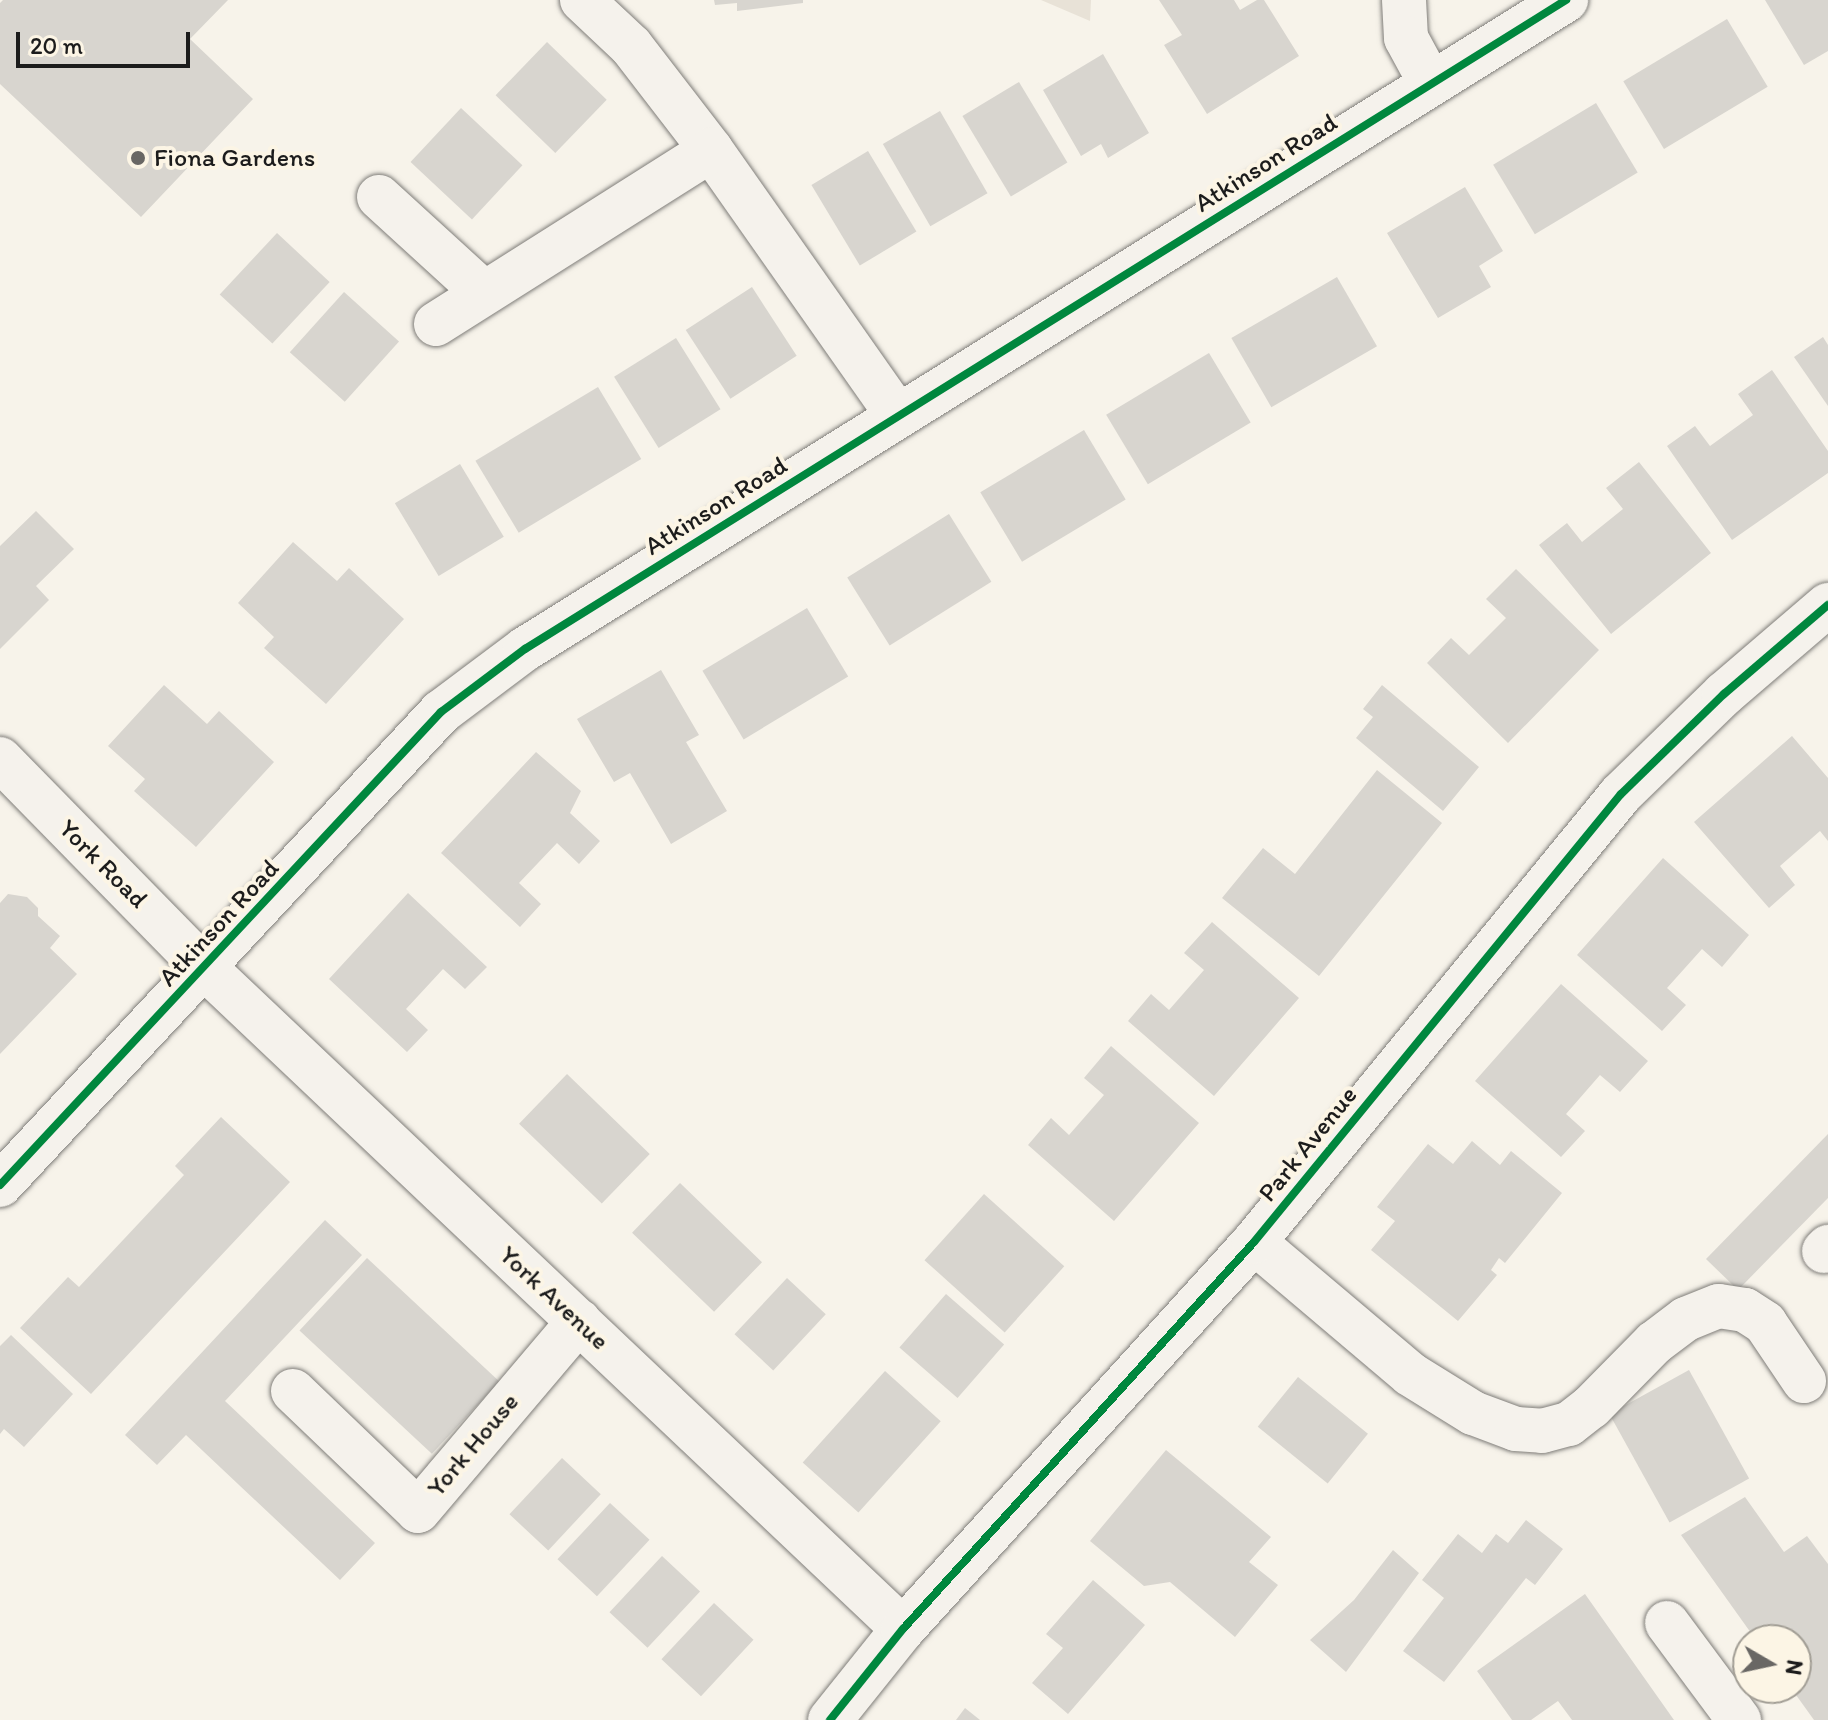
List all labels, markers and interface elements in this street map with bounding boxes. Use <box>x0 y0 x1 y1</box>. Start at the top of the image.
scale bar <box>20 16 194 66</box>
text: 20 m <box>30 31 83 60</box>
street label: Atkinson Road <box>1189 107 1343 219</box>
place label: Fiona Gardens <box>154 142 316 174</box>
marker: Fiona Gardens <box>129 149 147 167</box>
street label: Atkinson Road <box>639 450 793 562</box>
street label: York Road <box>52 813 154 915</box>
street label: Atkinson Road <box>152 853 286 993</box>
street label: Park Avenue <box>1252 1080 1364 1208</box>
street label: York Avenue <box>493 1240 615 1356</box>
street label: York House <box>421 1387 525 1503</box>
north arrow <box>1732 1624 1812 1704</box>
text: N <box>1780 1658 1809 1677</box>

